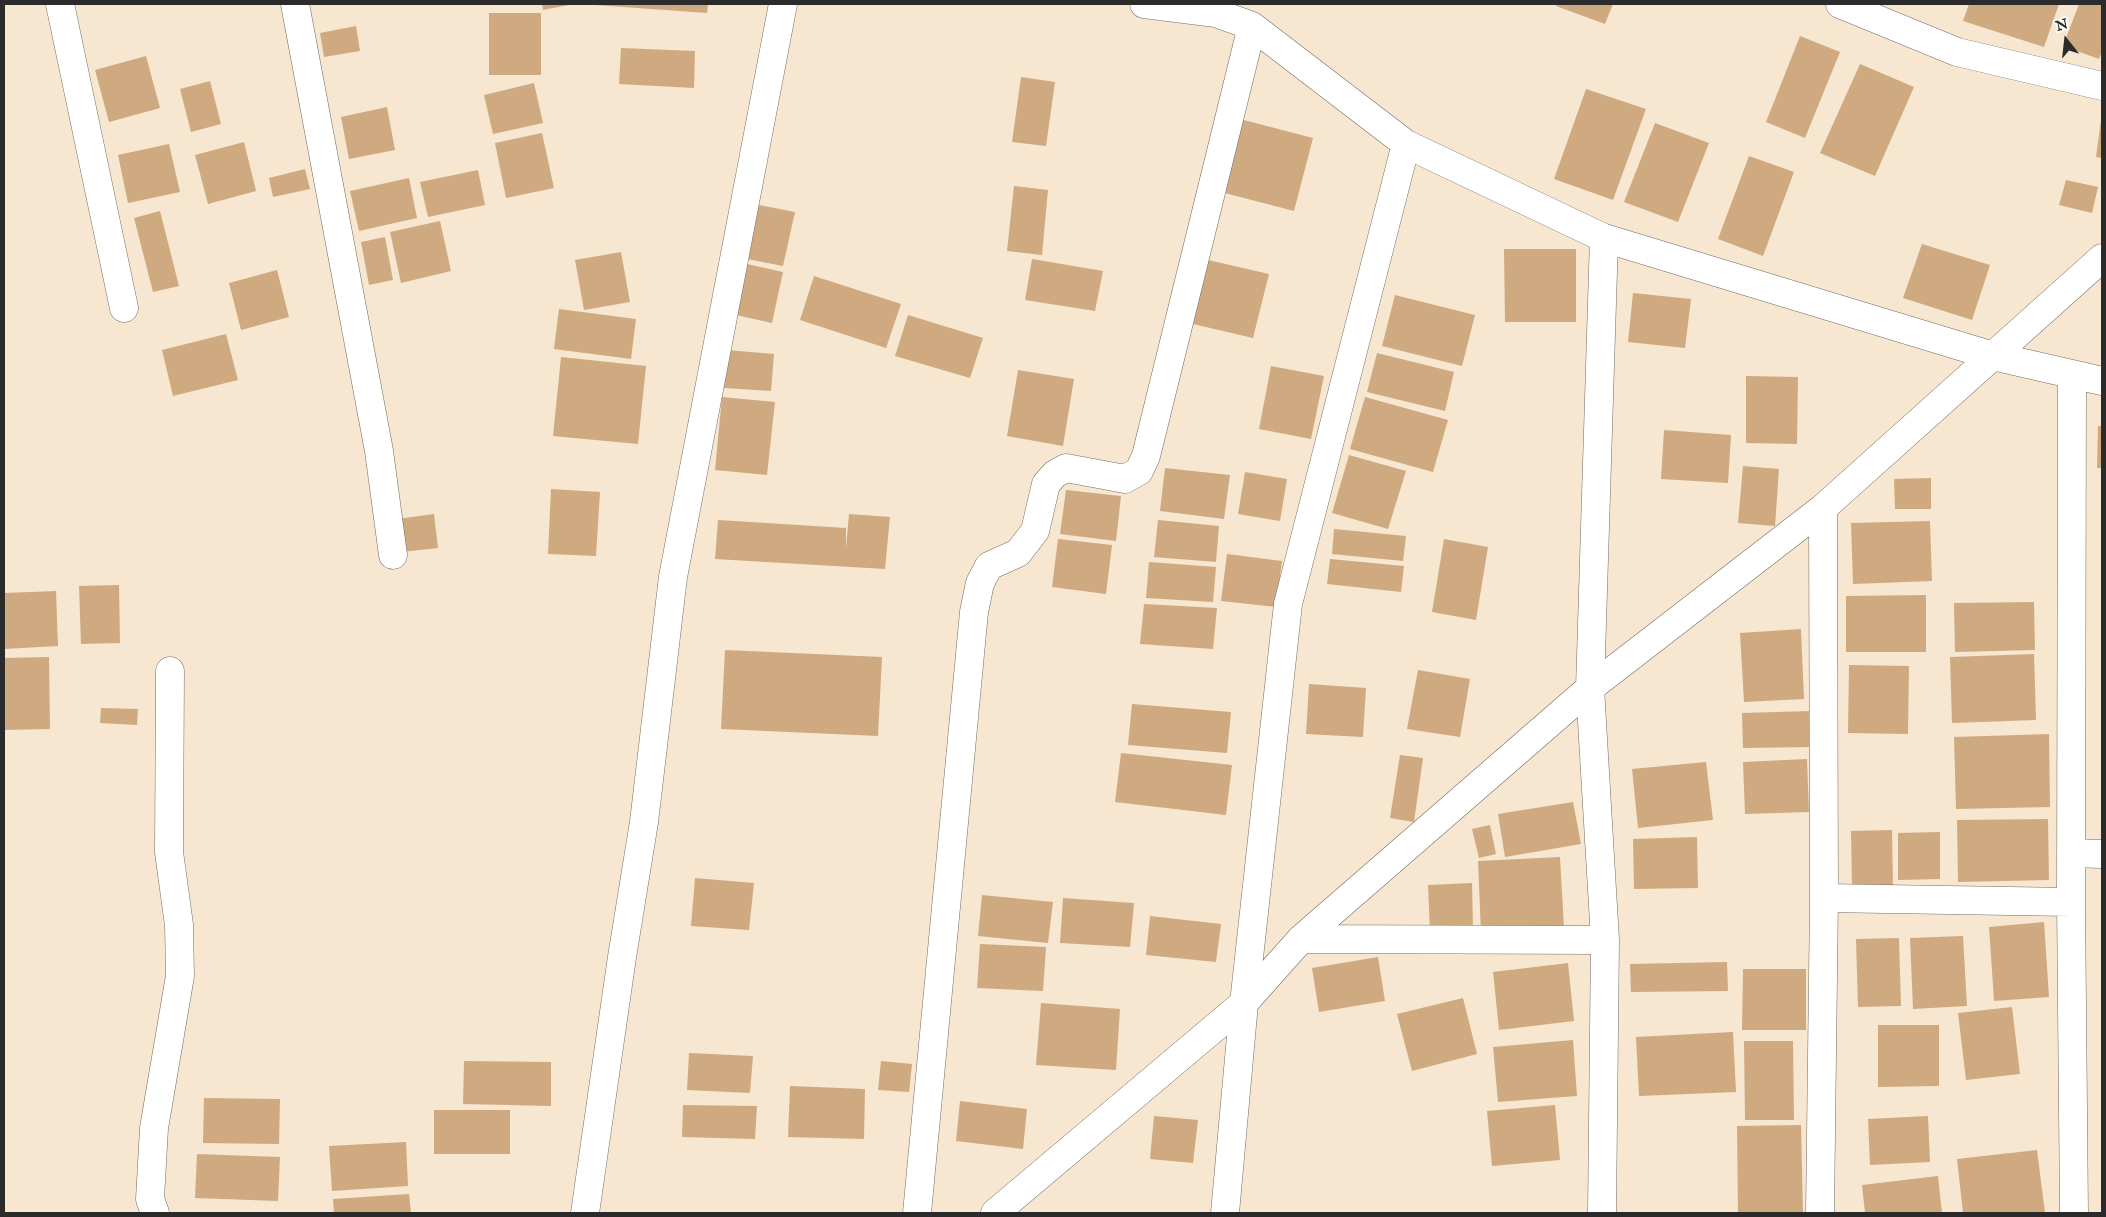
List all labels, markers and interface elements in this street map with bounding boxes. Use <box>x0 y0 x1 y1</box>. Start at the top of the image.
north arrow <box>2041 15 2091 65</box>
text: N <box>2054 15 2070 36</box>

